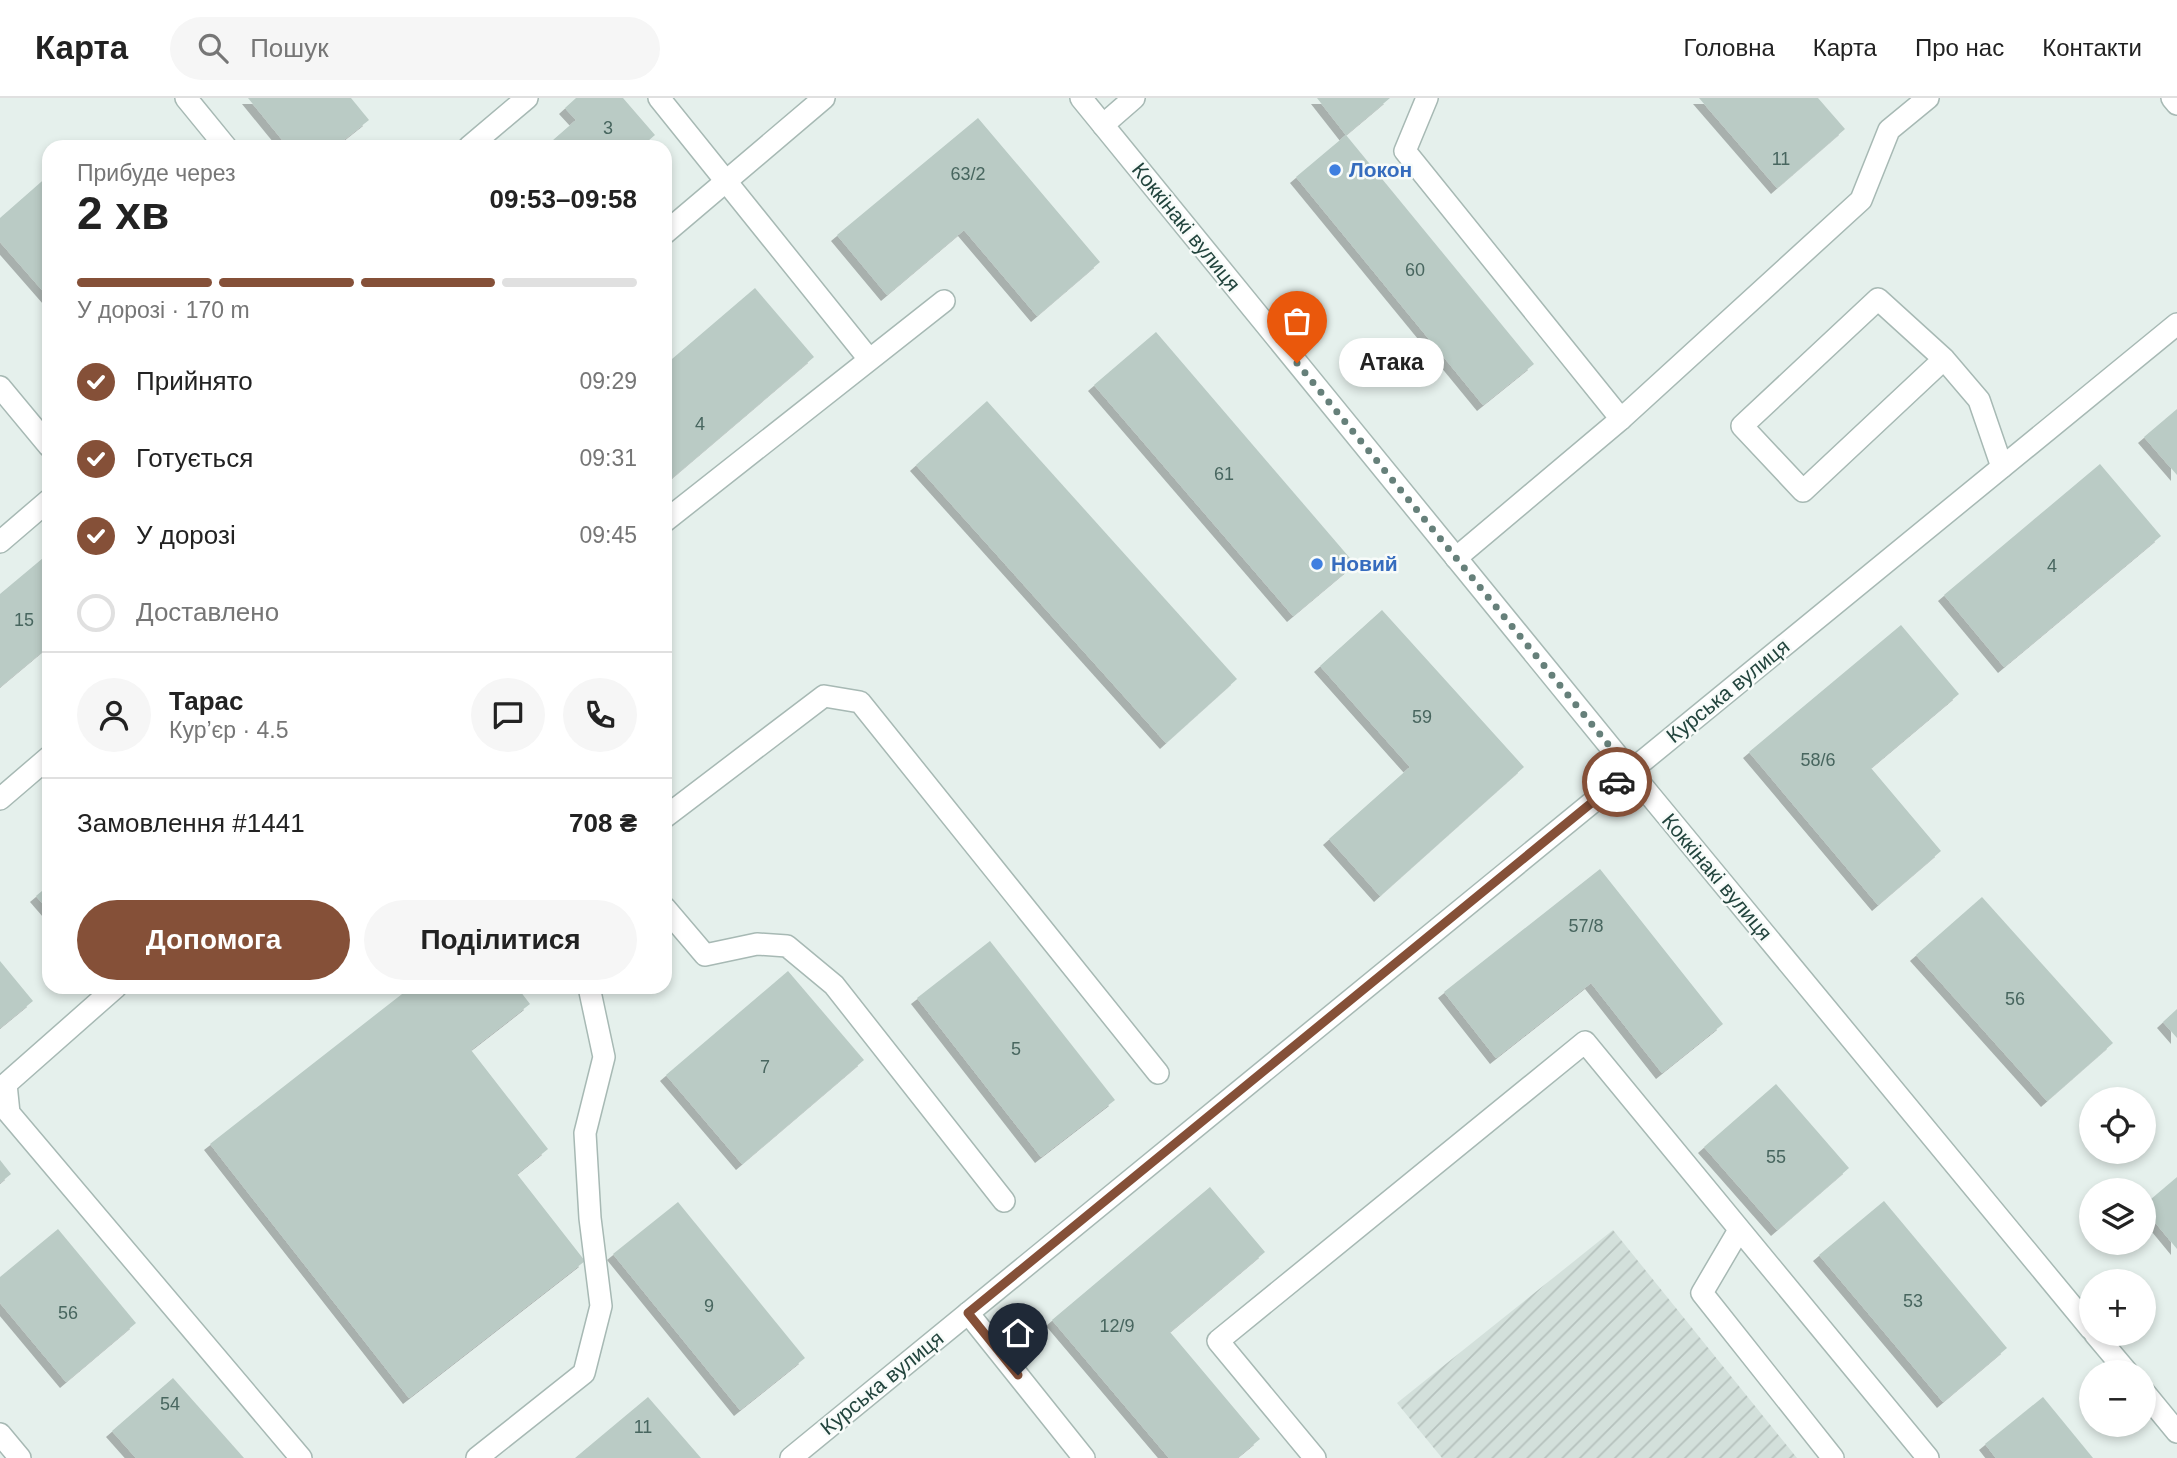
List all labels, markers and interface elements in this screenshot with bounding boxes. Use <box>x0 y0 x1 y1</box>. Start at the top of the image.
search box <box>170 17 660 80</box>
text: Карта <box>35 29 128 66</box>
icon: search <box>194 29 232 67</box>
text: Пошук <box>250 33 329 63</box>
text: Головна <box>1684 34 1775 61</box>
text: Карта <box>1813 34 1877 61</box>
text: Про нас <box>1915 34 2004 61</box>
text: Контакти <box>2042 34 2142 61</box>
house number: 3 <box>603 118 613 138</box>
house number: 11 <box>1772 149 1790 169</box>
street label: Коккінакі вулиця <box>1128 158 1245 295</box>
place label: Локон <box>1349 158 1412 181</box>
text: Прибуде через <box>77 160 236 186</box>
marker: Локон <box>1327 162 1343 178</box>
house number: 63/2 <box>950 164 986 184</box>
text: 09:53–09:58 <box>490 184 637 214</box>
text: 2 хв <box>77 187 169 239</box>
house number: 60 <box>1405 260 1425 280</box>
pin <box>1267 291 1327 363</box>
text: У дорозі · 170 m <box>77 297 250 323</box>
icon: bag <box>1278 302 1316 340</box>
callout: Атака <box>1339 338 1444 388</box>
text: Атака <box>1359 349 1424 375</box>
icon: check <box>77 363 115 401</box>
text: Прийнято <box>136 366 253 396</box>
text: 09:29 <box>579 368 637 394</box>
house number: 4 <box>695 414 705 434</box>
icon: check <box>77 440 115 478</box>
text: Готується <box>136 443 253 473</box>
text: 09:31 <box>579 445 637 471</box>
house number: 61 <box>1214 464 1234 484</box>
icon: check <box>77 517 115 555</box>
text: У дорозі <box>136 520 236 550</box>
text: 09:45 <box>579 522 637 548</box>
place label: Новий <box>1331 552 1398 575</box>
marker: Новий <box>1309 556 1325 572</box>
house number: 4 <box>2047 556 2057 576</box>
text: Доставлено <box>136 597 279 627</box>
house number: 15 <box>14 610 34 630</box>
street label: Курська вулиця <box>1662 634 1794 747</box>
button: person <box>77 678 151 752</box>
button: chat <box>471 678 545 752</box>
button: phone <box>563 678 637 752</box>
text: Тарас <box>169 686 244 716</box>
house number: 59 <box>1412 707 1432 727</box>
text: Кур’єр · 4.5 <box>169 717 288 743</box>
courier <box>1582 747 1652 817</box>
house number: 58/6 <box>1800 750 1836 770</box>
icon: car <box>1598 763 1636 801</box>
text: Замовлення #1441 <box>77 808 305 838</box>
text: 708 ₴ <box>569 808 637 838</box>
street label: Коккінакі вулиця <box>1658 809 1777 945</box>
button: Допомога <box>77 900 350 980</box>
button: Поділитися <box>364 900 637 980</box>
house number: 57/8 <box>1568 916 1604 936</box>
house number: 56 <box>2005 989 2025 1009</box>
house number: 5 <box>1011 1039 1021 1059</box>
house number: 7 <box>760 1057 770 1077</box>
map controls <box>2079 1087 2156 1437</box>
button: locate <box>2079 1087 2156 1164</box>
house number: 55 <box>1766 1147 1786 1167</box>
button: layers <box>2079 1178 2156 1255</box>
button: + <box>2079 1269 2156 1346</box>
house number: 53 <box>1903 1291 1923 1311</box>
house number: 9 <box>704 1296 714 1316</box>
house number: 56 <box>58 1303 78 1323</box>
pin <box>988 1303 1048 1375</box>
icon: home <box>999 1314 1037 1352</box>
house number: 12/9 <box>1099 1316 1135 1336</box>
street label: Курська вулиця <box>816 1326 948 1439</box>
button: − <box>2079 1360 2156 1437</box>
house number: 54 <box>160 1394 180 1414</box>
house number: 11 <box>634 1417 652 1437</box>

